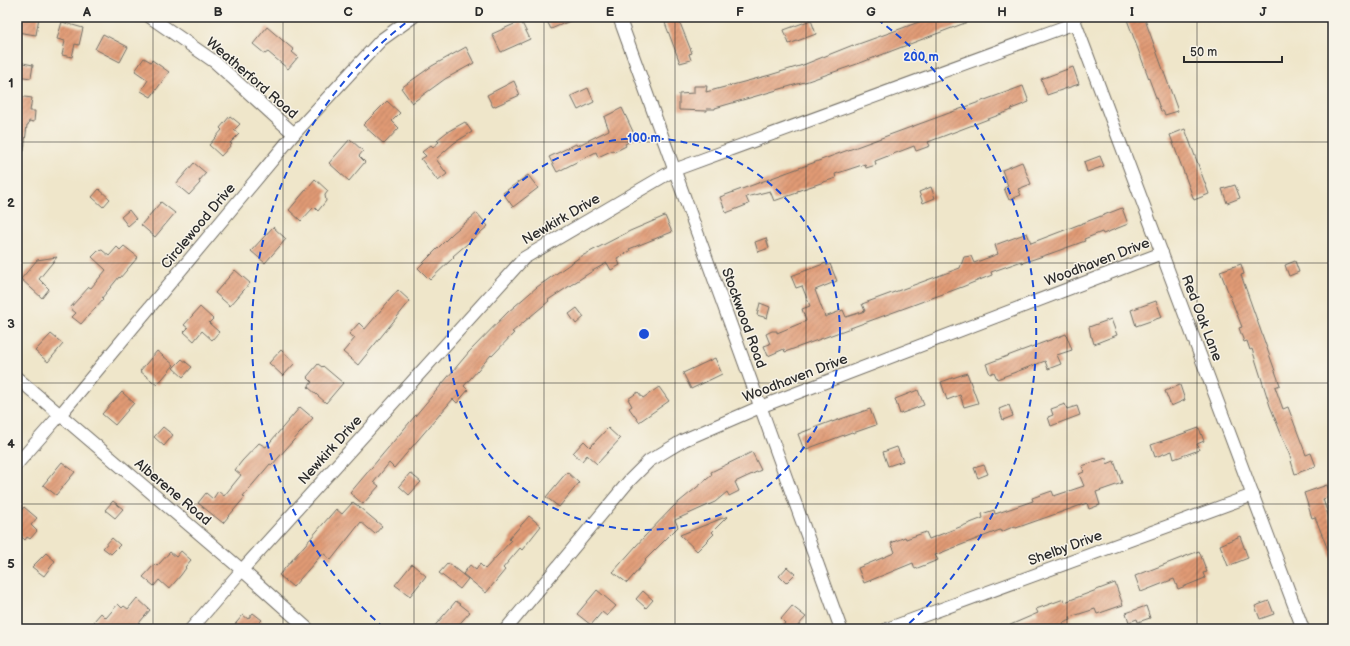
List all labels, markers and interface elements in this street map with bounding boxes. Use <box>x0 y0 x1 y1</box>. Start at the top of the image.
text: A <box>82 4 91 20</box>
text: B <box>213 4 223 20</box>
text: C <box>343 4 353 20</box>
text: D <box>474 4 484 20</box>
text: E <box>606 4 615 20</box>
text: F <box>736 4 744 20</box>
text: G <box>866 4 876 20</box>
text: H <box>997 4 1007 20</box>
text: I <box>1130 4 1134 20</box>
text: J <box>1259 4 1267 20</box>
street label: Weatherford Road <box>203 34 301 122</box>
scale bar <box>1184 38 1282 64</box>
text: 50 m <box>1190 45 1217 60</box>
text: 200 m <box>903 50 939 65</box>
text: 1 <box>8 75 14 91</box>
text: 100 m <box>627 131 661 146</box>
street label: Circlewood Drive <box>157 180 239 272</box>
street label: Newkirk Drive <box>519 190 603 248</box>
text: 2 <box>7 195 15 211</box>
street label: Woodhaven Drive <box>1042 234 1152 290</box>
street label: Stockwood Road <box>718 266 770 370</box>
street label: Red Oak Lane <box>1178 273 1226 363</box>
text: 3 <box>7 316 15 332</box>
centre of rings <box>637 327 651 341</box>
street label: Woodhaven Drive <box>740 350 850 406</box>
street label: Newkirk Drive <box>295 412 365 488</box>
text: 4 <box>7 436 15 452</box>
street label: Alberene Road <box>131 455 215 529</box>
street label: Shelby Drive <box>1026 527 1104 569</box>
text: 5 <box>7 556 15 572</box>

